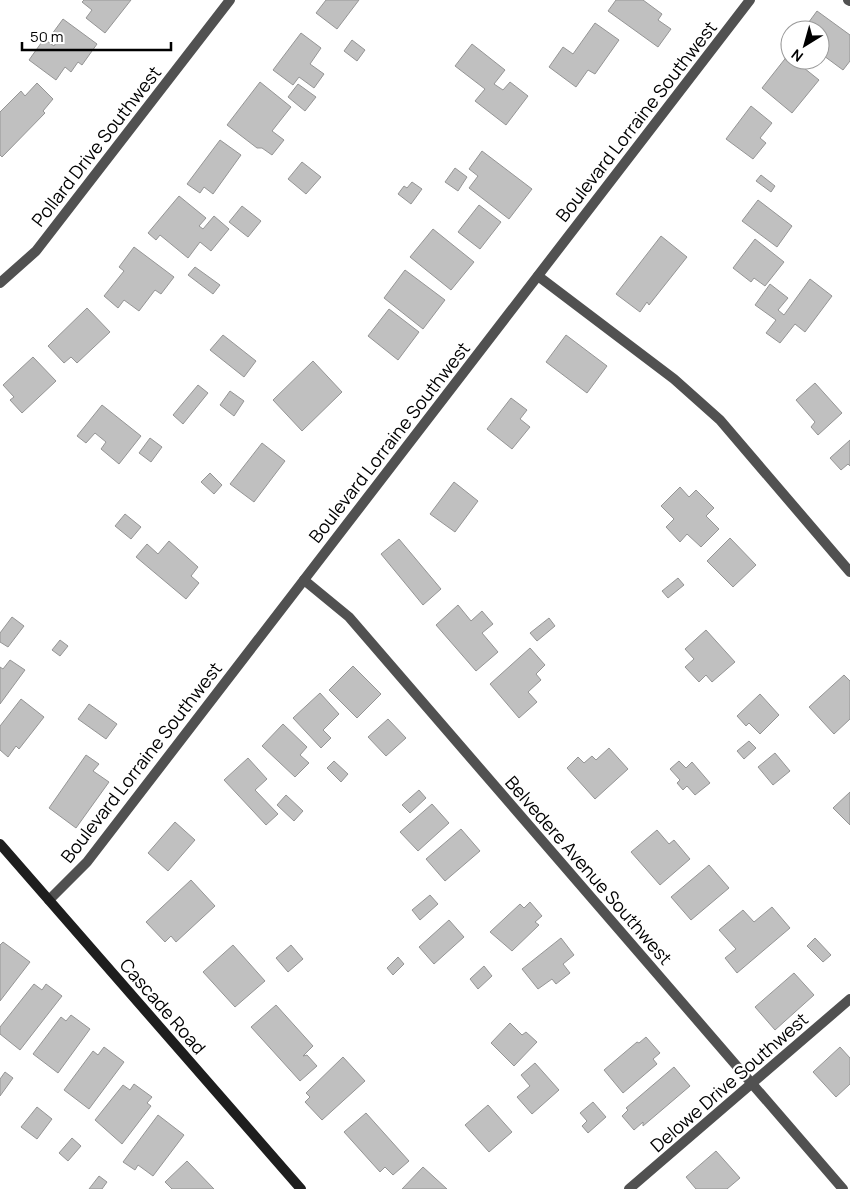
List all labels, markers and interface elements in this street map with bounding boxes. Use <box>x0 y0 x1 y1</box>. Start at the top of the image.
street label: Boulevard Lorraine Southwest <box>550 16 722 226</box>
scale bar <box>22 20 171 52</box>
north arrow <box>780 20 830 70</box>
text: 50 m <box>30 26 64 47</box>
text: N <box>787 45 807 66</box>
street label: Pollard Drive Southwest <box>26 61 166 231</box>
street label: Boulevard Lorraine Southwest <box>303 337 475 547</box>
street label: Boulevard Lorraine Southwest <box>55 657 227 867</box>
street label: Belvedere Avenue Southwest <box>500 770 678 970</box>
street label: Cascade Road <box>115 953 211 1059</box>
street label: Delowe Drive Southwest <box>645 1007 813 1157</box>

